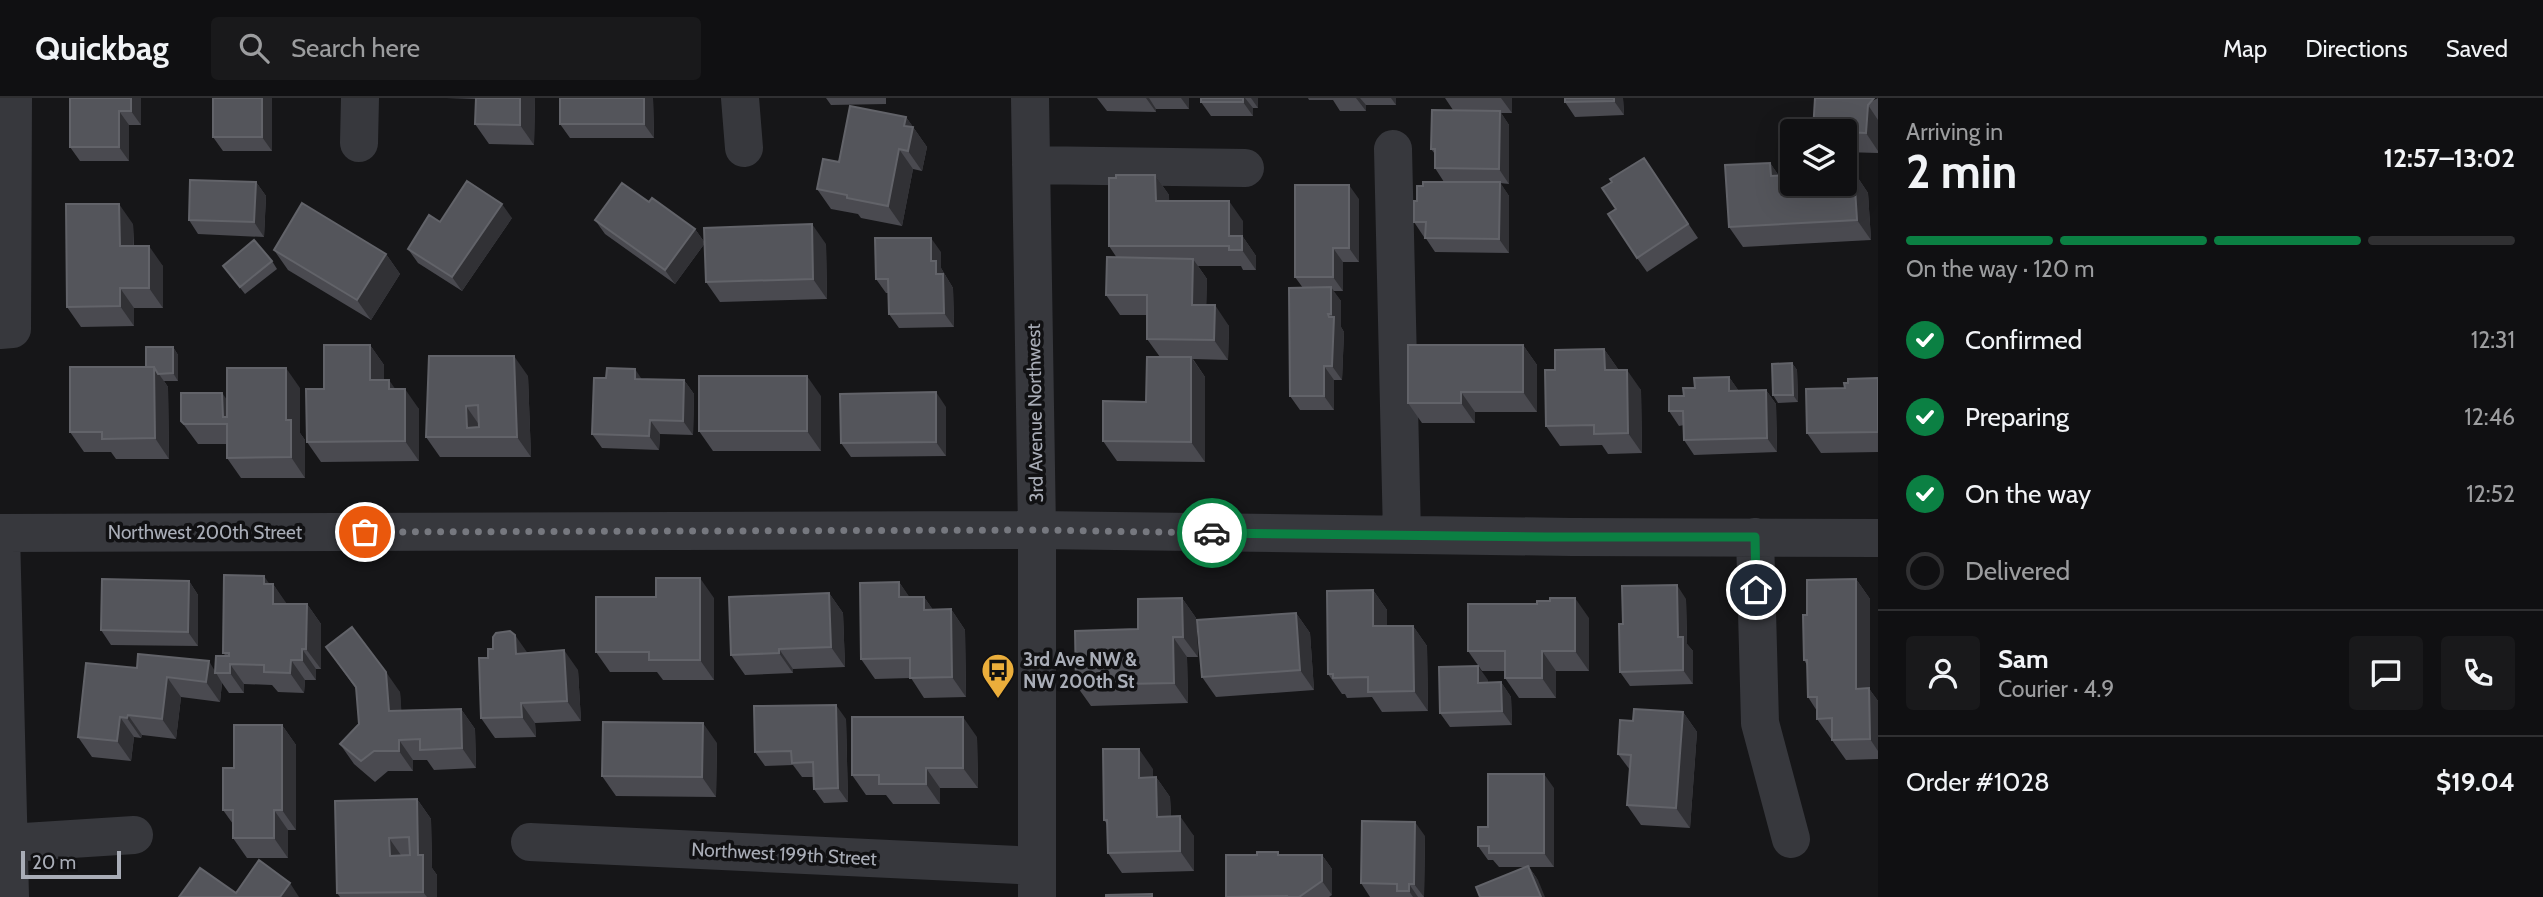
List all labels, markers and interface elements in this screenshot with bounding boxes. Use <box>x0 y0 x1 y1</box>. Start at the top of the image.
search box <box>211 17 701 80</box>
text: Quickbag <box>35 28 169 68</box>
icon: search <box>235 29 273 67</box>
text: Search here <box>291 32 420 64</box>
text: Map <box>2223 34 2267 63</box>
text: Directions <box>2305 34 2408 63</box>
text: Saved <box>2446 34 2508 63</box>
text: Arriving in <box>1906 118 2003 146</box>
map controls <box>1780 119 1857 196</box>
button: layers <box>1780 119 1857 196</box>
text: 12:57–13:02 <box>2384 142 2515 174</box>
text: 2 min <box>1906 144 2017 200</box>
text: On the way · 120 m <box>1906 255 2094 283</box>
icon: check <box>1906 321 1944 359</box>
street label: 3rd Avenue Northwest <box>1022 323 1048 503</box>
text: Confirmed <box>1965 324 2082 356</box>
text: 12:31 <box>2471 326 2515 354</box>
icon: check <box>1906 398 1944 436</box>
text: Preparing <box>1965 401 2069 433</box>
text: 12:46 <box>2464 403 2515 431</box>
icon: check <box>1906 475 1944 513</box>
text: On the way <box>1965 478 2091 510</box>
text: 12:52 <box>2466 480 2515 508</box>
courier <box>1177 498 1247 568</box>
pin <box>335 502 395 562</box>
icon: bag <box>346 513 384 551</box>
icon: car <box>1193 514 1231 552</box>
street label: Northwest 200th Street <box>108 521 303 544</box>
text: Delivered <box>1965 555 2070 587</box>
pin <box>1726 560 1786 620</box>
icon: home <box>1737 571 1775 609</box>
button: person <box>1906 636 1980 710</box>
button: chat <box>2349 636 2423 710</box>
button: phone <box>2441 636 2515 710</box>
text: Sam <box>1998 643 2049 675</box>
place label: 3rd Ave NW & NW 200th St <box>1023 648 1137 693</box>
bus stop icon: 3rd Ave NW & NW 200th St <box>979 651 1017 700</box>
text: Courier · 4.9 <box>1998 675 2114 703</box>
text: Order #1028 <box>1906 766 2050 798</box>
text: $19.04 <box>2436 766 2515 798</box>
street label: Northwest 199th Street <box>691 838 878 870</box>
scale bar <box>21 848 121 880</box>
text: 20 m <box>32 851 76 874</box>

